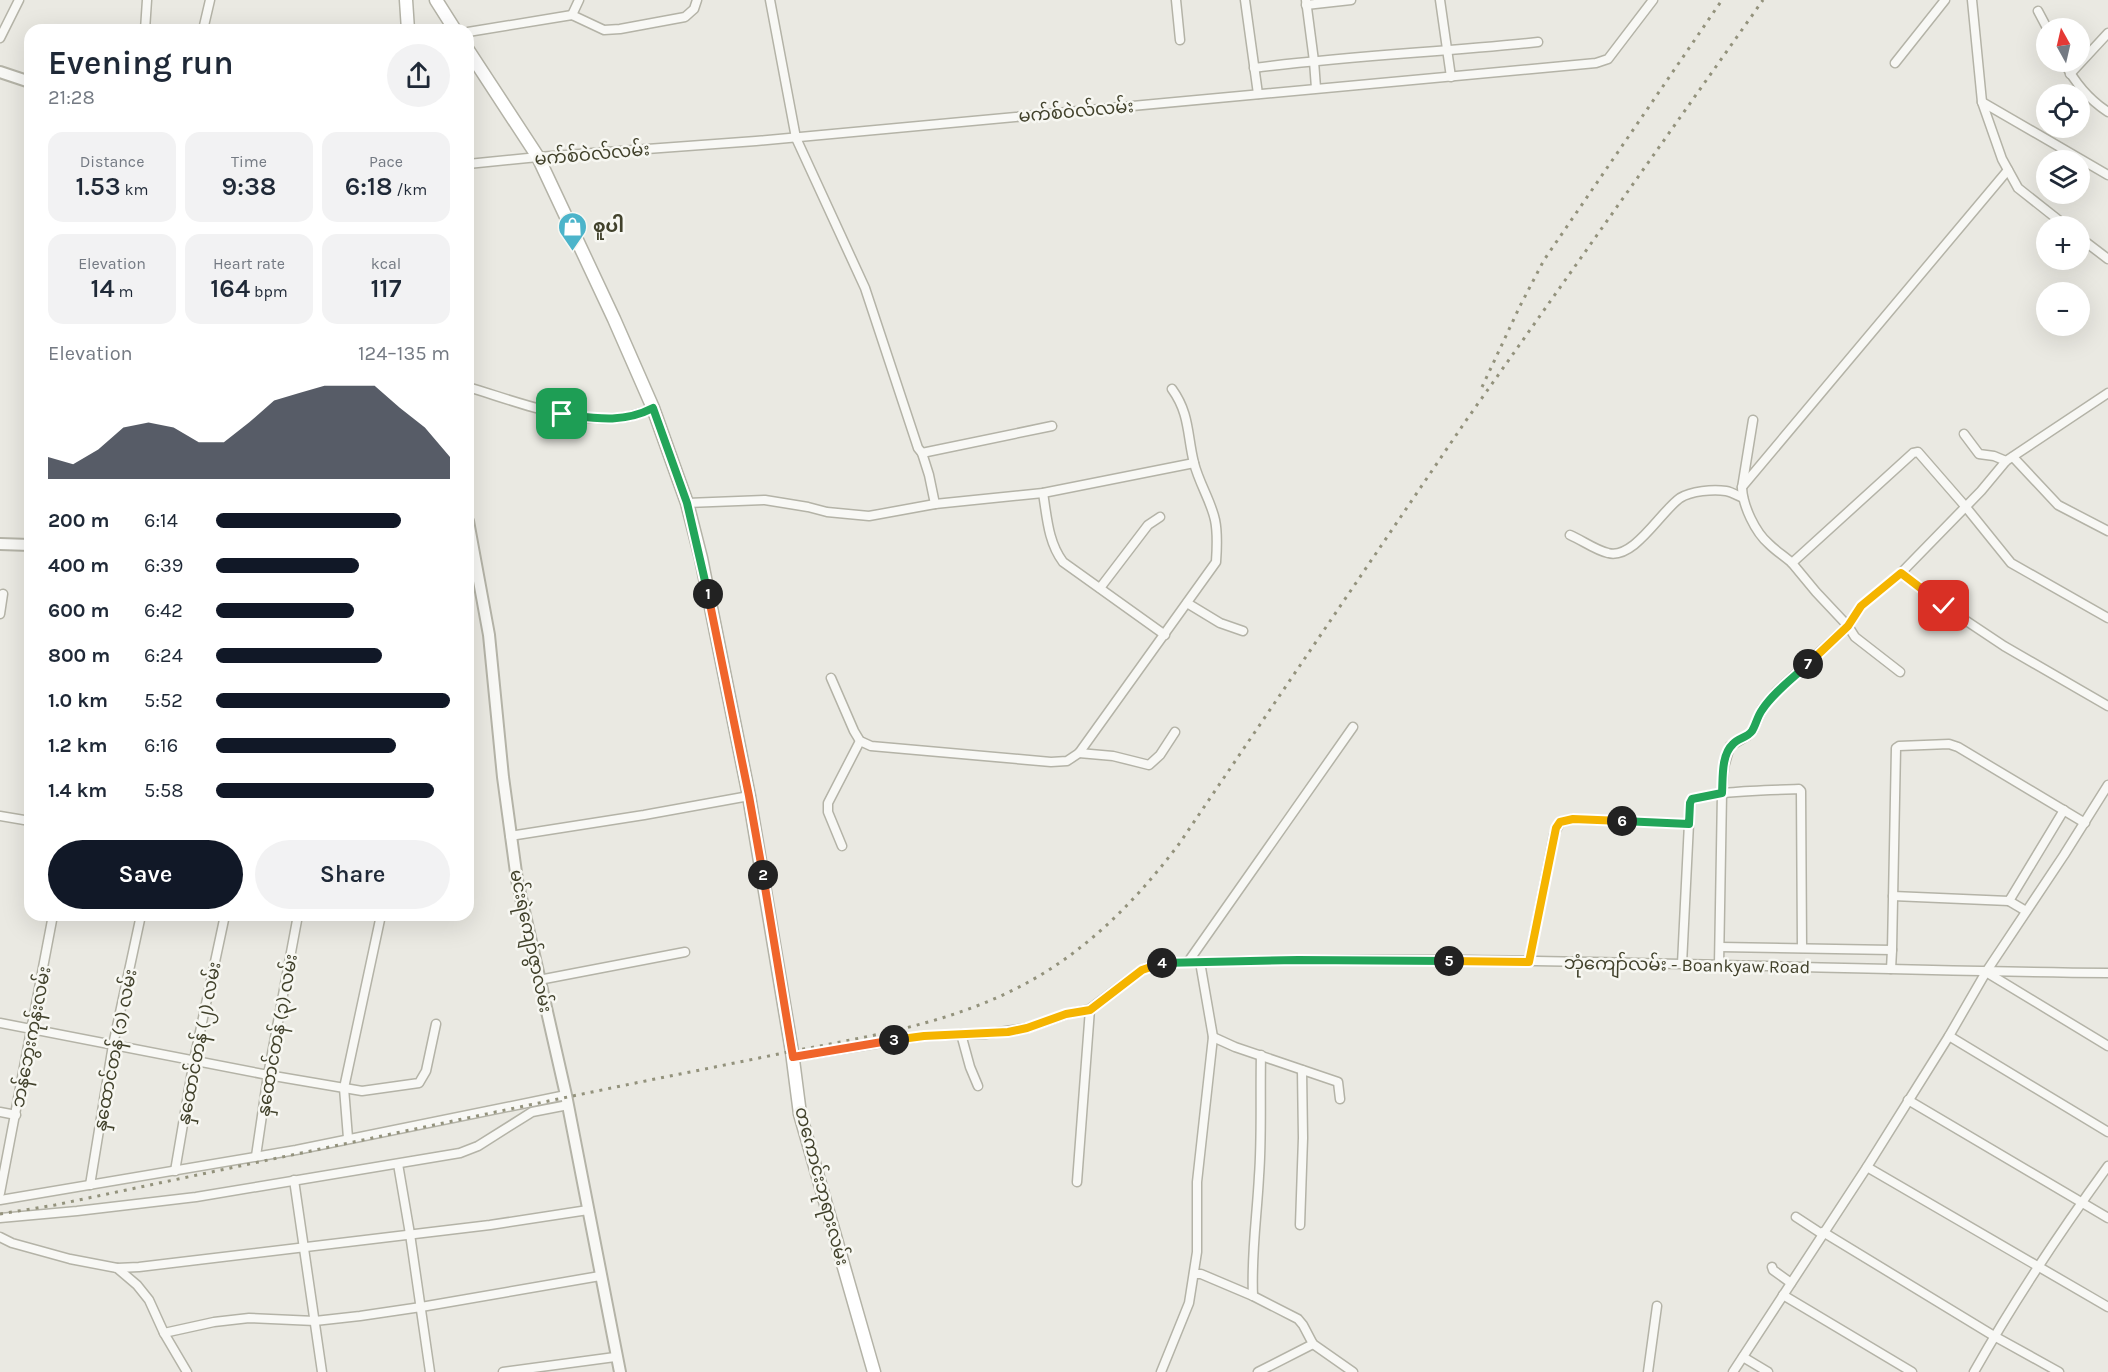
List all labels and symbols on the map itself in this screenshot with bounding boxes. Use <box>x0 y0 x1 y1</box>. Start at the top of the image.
north arrow <box>2036 18 2090 72</box>
street label: မက်စ်ဝဲလ်လမ်း <box>1017 93 1135 127</box>
street label: မက်စ်ဝဲလ်လမ်း <box>533 136 651 170</box>
shop icon: စူပါ <box>556 210 588 252</box>
place label: စူပါ <box>593 214 624 240</box>
pin <box>536 388 587 439</box>
pin: 1 <box>693 579 723 609</box>
pin <box>1918 580 1969 631</box>
pin: 7 <box>1793 649 1823 679</box>
pin: 6 <box>1607 806 1637 836</box>
pin: 2 <box>748 860 778 890</box>
street label: မင်းရဲကျော်ဇွာလမ်း <box>501 867 559 1015</box>
pin: 5 <box>1434 946 1464 976</box>
pin: 4 <box>1147 948 1177 978</box>
street label: ဘုံကျော်လမ်း - Boankyaw Road <box>1563 950 1810 982</box>
street label: နှထောင်တန် (၃) လမ်း <box>250 952 306 1118</box>
street label: နှထောင်တန် (၂) လမ်း <box>170 959 229 1127</box>
street label: ဘန်ဘွေးကုန်းလမ်း <box>5 964 59 1110</box>
street label: နှထောင်တန် (၁) လမ်း <box>87 967 145 1134</box>
pin: 3 <box>879 1025 909 1055</box>
street label: တကောင်းဘုရားလမ်း <box>786 1104 856 1269</box>

